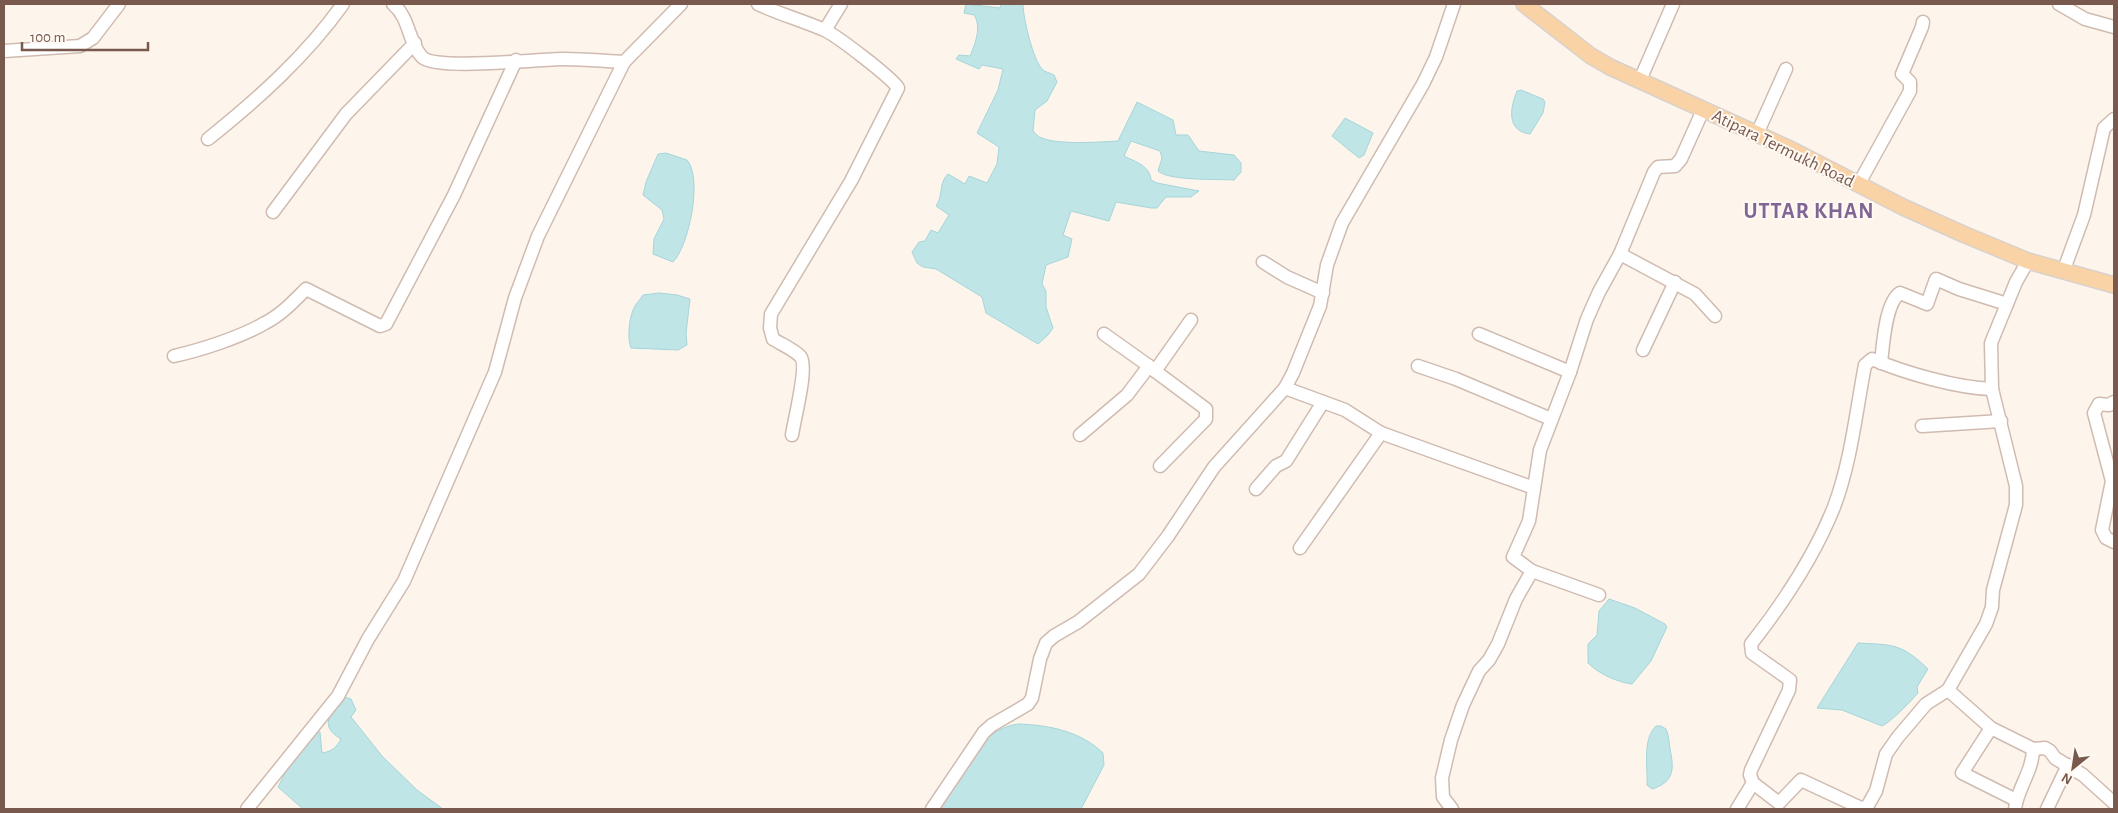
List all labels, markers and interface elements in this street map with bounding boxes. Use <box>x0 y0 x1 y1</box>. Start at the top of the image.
scale bar <box>22 20 149 52</box>
text: 100 m <box>30 30 65 45</box>
street label: Atipara Termukh Road <box>1709 107 1857 191</box>
district label: UTTAR KHAN <box>1743 200 1875 222</box>
north arrow <box>2048 743 2098 793</box>
text: N <box>2059 770 2075 787</box>

